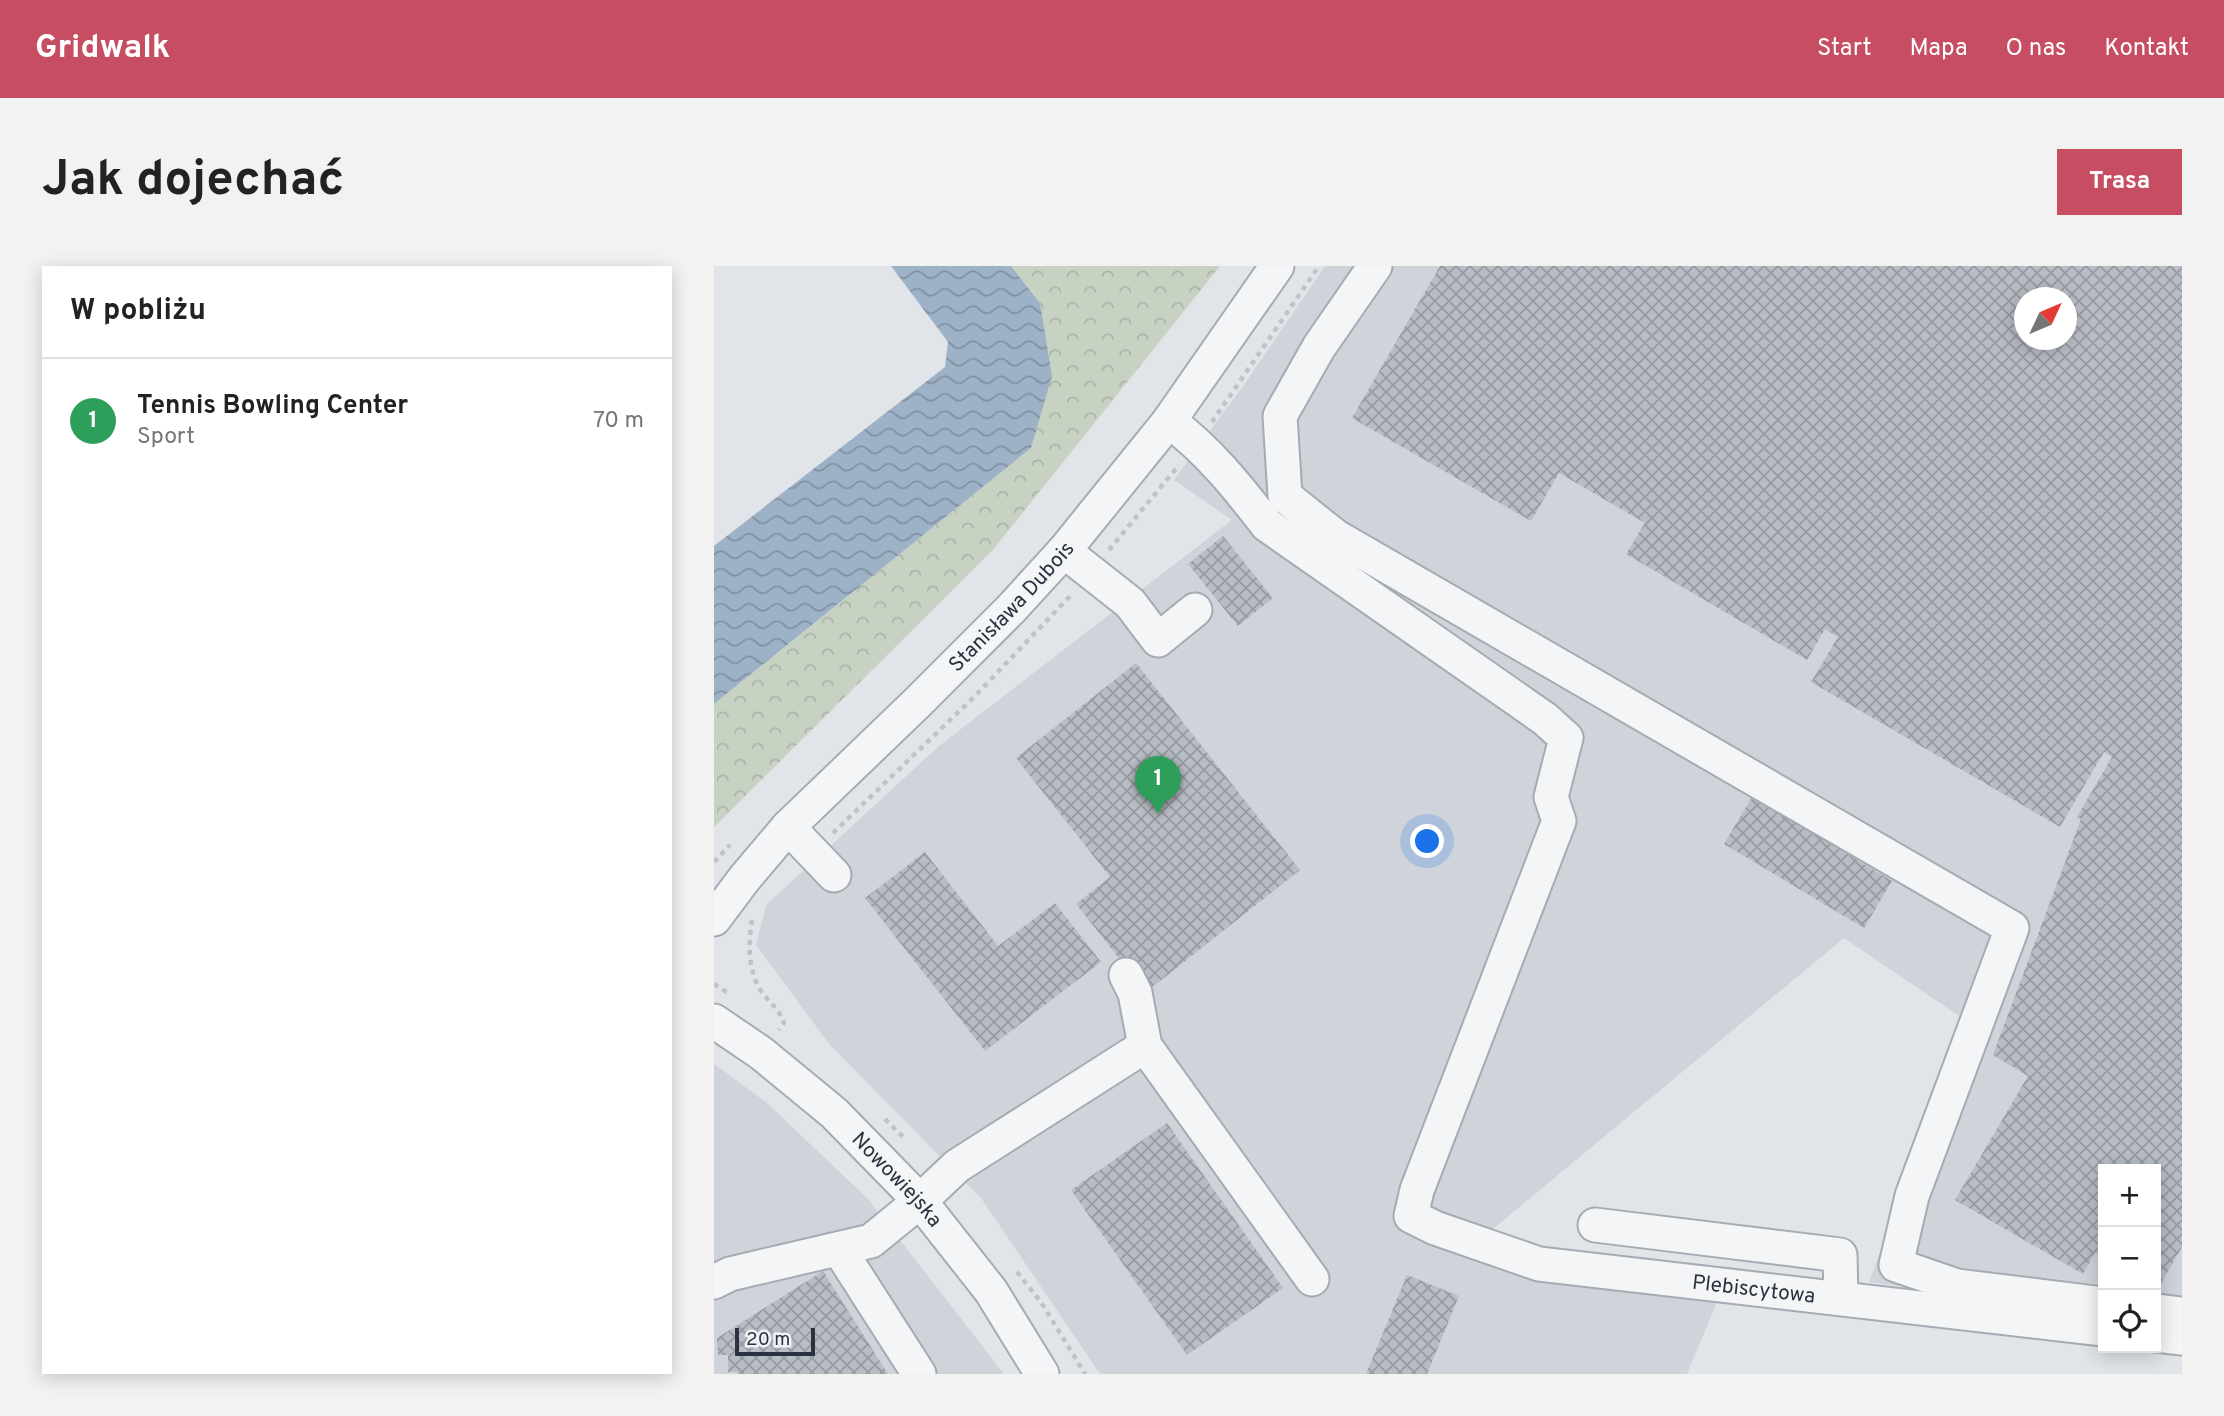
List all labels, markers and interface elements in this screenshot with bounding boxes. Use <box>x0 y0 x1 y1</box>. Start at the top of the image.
text: Gridwalk <box>35 28 170 70</box>
text: Start <box>1817 34 1872 64</box>
text: Mapa <box>1910 34 1968 64</box>
text: O nas <box>2006 34 2066 64</box>
text: Kontakt <box>2104 34 2189 64</box>
button: Trasa <box>2057 149 2182 215</box>
text: Jak dojechać <box>42 151 344 213</box>
north arrow <box>2014 287 2077 350</box>
text: W pobliżu <box>70 293 206 330</box>
text: Tennis Bowling Center <box>137 390 408 423</box>
text: 1 <box>88 407 98 436</box>
text: 70 m <box>593 407 644 436</box>
text: Sport <box>137 423 195 452</box>
street label: Stanisława Dubois <box>944 537 1081 679</box>
pin: 1 <box>1135 756 1181 814</box>
your location <box>1410 824 1444 858</box>
street label: Nowowiejska <box>845 1127 948 1233</box>
map controls <box>2098 1164 2161 1353</box>
button: + <box>2098 1164 2161 1227</box>
button: − <box>2098 1227 2161 1290</box>
street label: Plebiscytowa <box>1690 1270 1817 1311</box>
button: locate <box>2098 1290 2161 1353</box>
scale bar <box>735 1325 816 1357</box>
text: 20 m <box>746 1328 790 1352</box>

